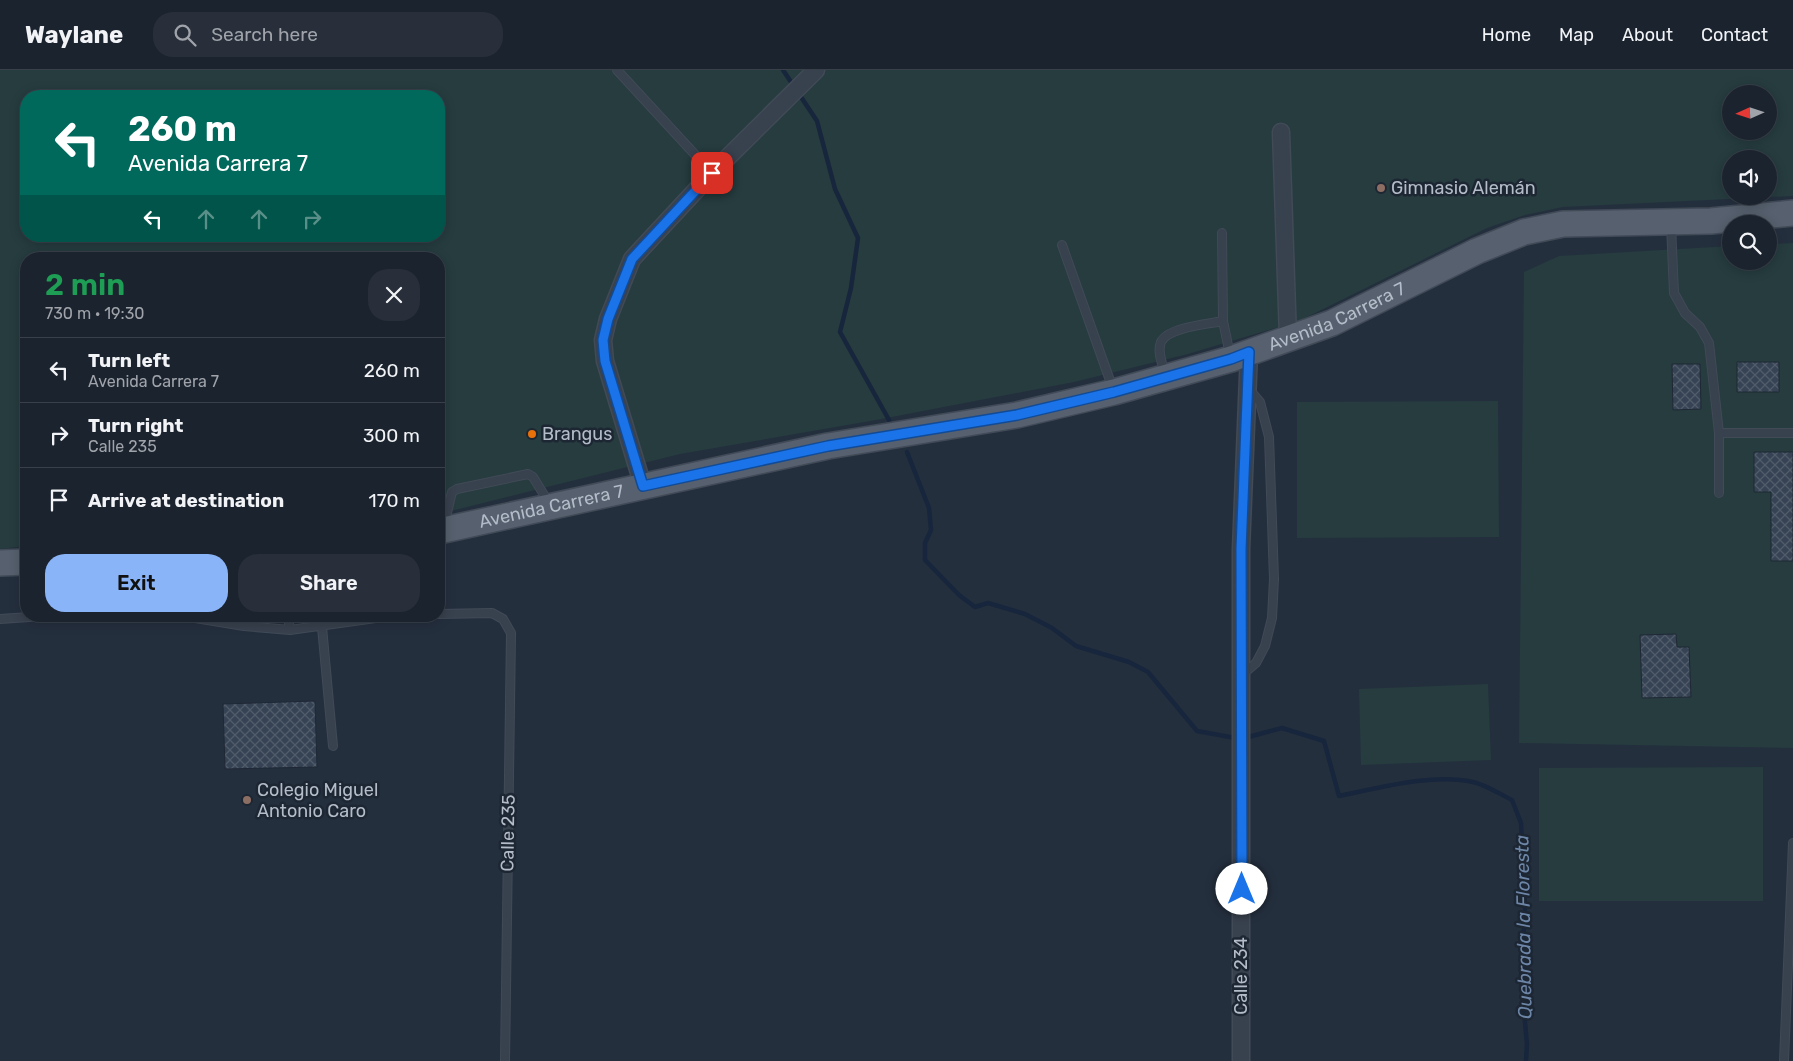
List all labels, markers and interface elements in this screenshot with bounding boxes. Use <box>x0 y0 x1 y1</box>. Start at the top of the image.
search box <box>153 12 503 57</box>
text: Waylane <box>25 21 123 49</box>
icon: search <box>171 21 199 49</box>
text: Search here <box>211 23 318 46</box>
text: Home <box>1482 24 1531 46</box>
text: Map <box>1559 24 1594 46</box>
text: About <box>1622 24 1673 46</box>
text: Contact <box>1701 24 1768 46</box>
north arrow <box>1722 85 1778 140</box>
map controls <box>1722 85 1777 270</box>
text: 260 m <box>128 108 237 150</box>
icon: left <box>45 110 110 175</box>
text: Avenida Carrera 7 <box>128 150 308 177</box>
button: sound <box>1722 150 1777 205</box>
pin <box>691 152 733 194</box>
icon: arrive <box>698 159 726 187</box>
place label: Gimnasio Alemán <box>1391 177 1536 199</box>
marker: Gimnasio Alemán <box>1375 182 1387 194</box>
icon: left <box>139 205 167 233</box>
icon: ahead <box>192 205 220 233</box>
icon: ahead <box>245 205 273 233</box>
icon: right <box>298 205 326 233</box>
button: search <box>1722 215 1777 270</box>
text: 2 min <box>45 267 125 303</box>
button: close <box>368 269 420 321</box>
street label: Avenida Carrera 7 <box>1265 277 1409 356</box>
text: 730 m · 19:30 <box>45 304 144 323</box>
text: Turn left <box>88 349 170 372</box>
icon: left <box>45 356 73 384</box>
text: 260 m <box>364 359 420 382</box>
text: Avenida Carrera 7 <box>88 372 219 391</box>
text: Turn right <box>88 414 183 437</box>
icon: right <box>45 421 73 449</box>
place label: Brangus <box>542 423 612 445</box>
text: 300 m <box>363 424 420 447</box>
marker: Brangus <box>526 428 538 440</box>
text: Calle 235 <box>88 437 157 456</box>
street label: Avenida Carrera 7 <box>477 480 626 533</box>
icon: arrive <box>45 486 73 514</box>
text: Arrive at destination <box>88 489 284 512</box>
text: 170 m <box>369 489 420 512</box>
button: Exit <box>45 554 228 612</box>
button: Share <box>238 554 420 612</box>
place label: Colegio Miguel Antonio Caro <box>257 779 378 822</box>
marker: Colegio Miguel Antonio Caro <box>241 794 253 806</box>
street label: Calle 235 <box>496 794 520 872</box>
water label: Quebrada la Floresta <box>1510 834 1537 1020</box>
position arrow <box>1215 862 1267 914</box>
street label: Calle 234 <box>1230 937 1252 1015</box>

